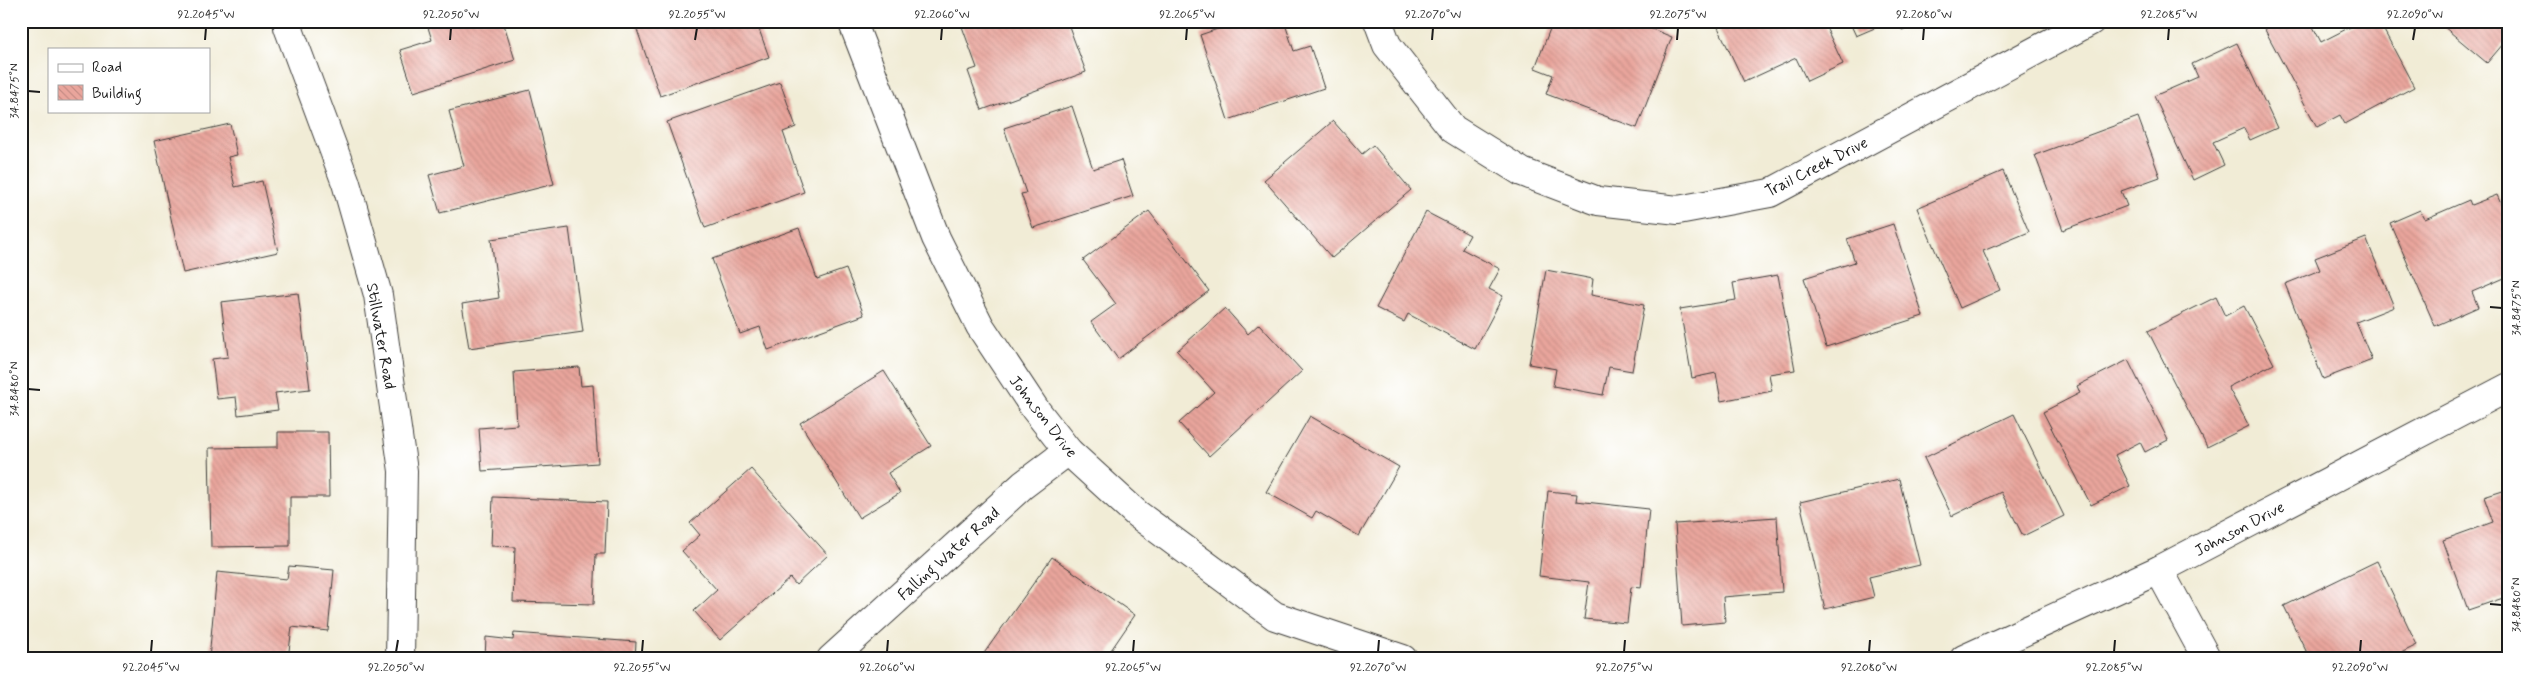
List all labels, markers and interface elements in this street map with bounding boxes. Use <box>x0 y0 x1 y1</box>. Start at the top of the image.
text: 92.2045°W <box>177 7 235 23</box>
text: 92.2050°W <box>423 7 479 23</box>
text: 92.2055°W <box>669 7 725 23</box>
text: 92.2060°W <box>914 7 970 23</box>
text: 92.2065°W <box>1159 7 1215 23</box>
text: 92.2070°W <box>1405 7 1461 23</box>
text: 92.2075°W <box>1650 7 1706 23</box>
text: 92.2080°W <box>1896 7 1952 23</box>
text: 92.2085°W <box>2141 7 2197 23</box>
text: 92.2090°W <box>2387 7 2443 23</box>
legend <box>48 48 210 112</box>
text: Road <box>92 58 122 78</box>
text: 34.8475°N <box>7 63 23 119</box>
text: Building <box>92 84 142 105</box>
street label: Trail Creek Drive <box>1762 132 1872 202</box>
text: 34.8475°N <box>2509 280 2525 336</box>
street label: Stillwater Road <box>361 281 400 391</box>
text: 34.8480°N <box>7 362 23 416</box>
street label: Johnson Drive <box>1004 371 1082 463</box>
street label: Johnson Drive <box>2191 497 2288 562</box>
street label: Falling Water Road <box>893 503 1005 606</box>
text: 34.8480°N <box>2509 578 2525 632</box>
text: 92.2045°W <box>122 660 180 676</box>
text: 92.2050°W <box>368 660 424 676</box>
text: 92.2055°W <box>614 660 670 676</box>
text: 92.2060°W <box>859 660 915 676</box>
text: 92.2065°W <box>1105 660 1161 676</box>
text: 92.2070°W <box>1350 660 1406 676</box>
text: 92.2075°W <box>1596 660 1652 676</box>
text: 92.2080°W <box>1841 660 1897 676</box>
text: 92.2085°W <box>2086 660 2142 676</box>
text: 92.2090°W <box>2332 660 2388 676</box>

